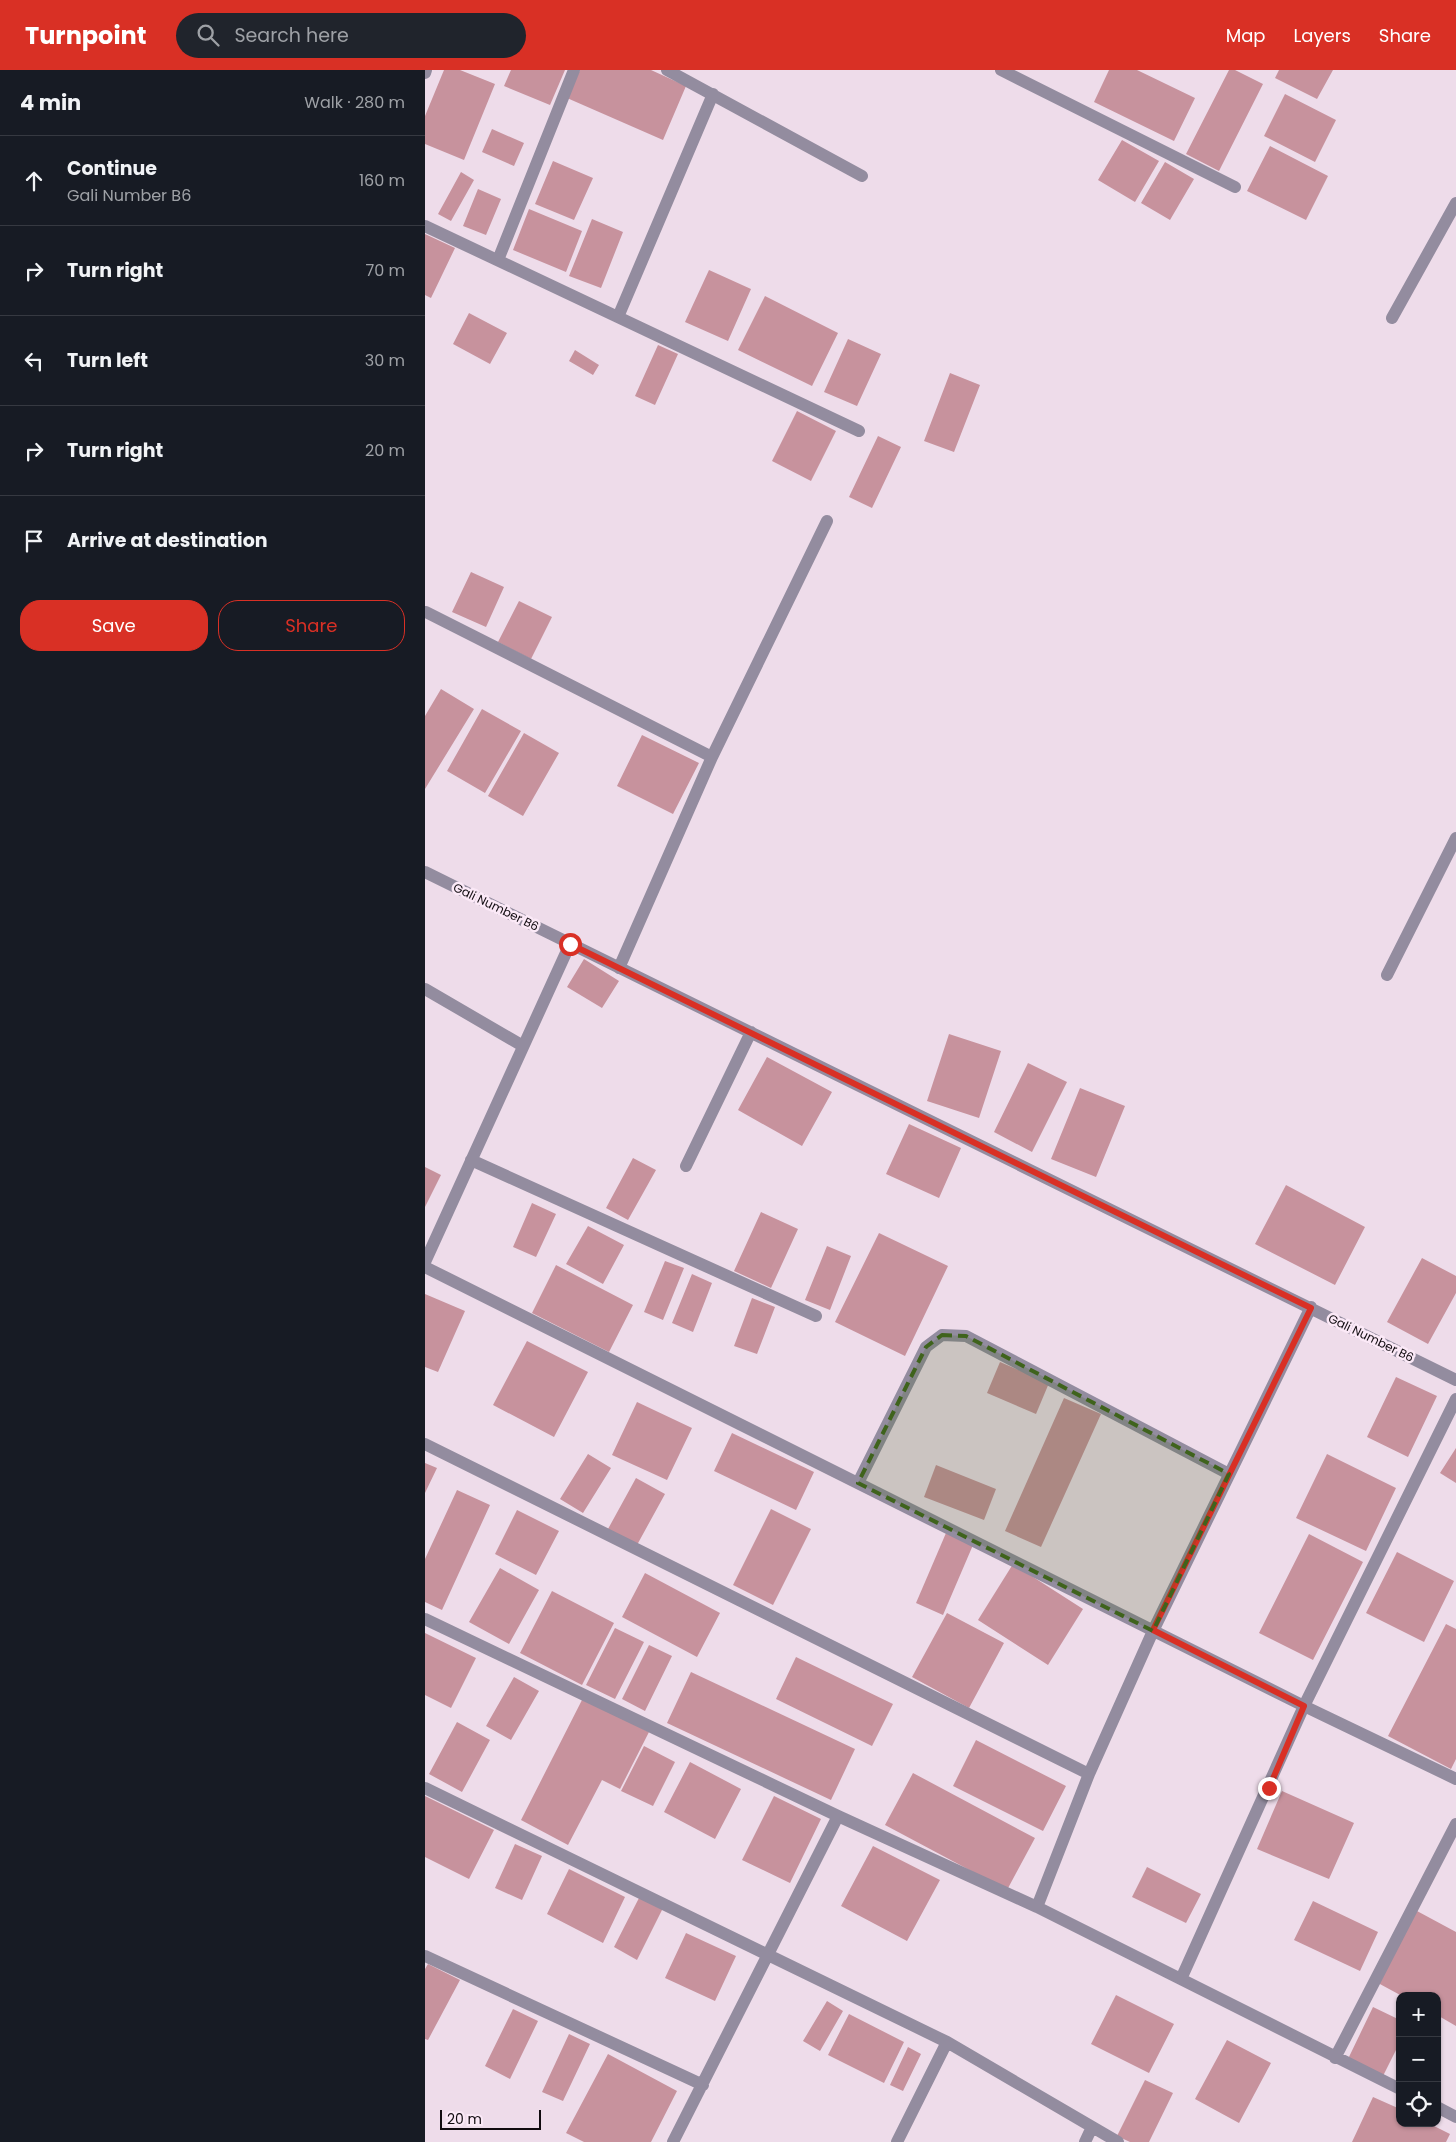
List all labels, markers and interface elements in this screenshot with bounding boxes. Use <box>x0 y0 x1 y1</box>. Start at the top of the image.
search box <box>176 13 526 58</box>
text: Turnpoint <box>25 19 146 52</box>
icon: search <box>194 21 222 49</box>
text: Search here <box>234 22 349 49</box>
text: Map <box>1226 23 1266 48</box>
text: Layers <box>1294 23 1351 48</box>
text: Share <box>1379 23 1431 48</box>
text: 4 min <box>20 88 81 117</box>
text: Walk · 280 m <box>304 91 405 114</box>
text: Continue <box>67 155 157 182</box>
icon: ahead <box>20 167 48 195</box>
text: 160 m <box>359 169 405 192</box>
text: Gali Number B6 <box>67 184 191 207</box>
icon: right <box>20 257 48 285</box>
text: Turn right <box>67 257 163 284</box>
text: 70 m <box>365 259 405 282</box>
icon: left <box>20 347 48 375</box>
text: Turn left <box>67 347 148 374</box>
text: 30 m <box>365 349 405 372</box>
icon: right <box>20 437 48 465</box>
text: Turn right <box>67 437 163 464</box>
text: 20 m <box>365 439 405 462</box>
icon: arrive <box>20 527 48 555</box>
text: Arrive at destination <box>67 527 268 554</box>
button: Save <box>20 600 208 651</box>
button: Share <box>218 600 405 651</box>
street label: Gali Number B6 <box>451 878 542 935</box>
route start <box>559 933 582 956</box>
street label: Gali Number B6 <box>1326 1309 1417 1366</box>
route end <box>1258 1777 1281 1800</box>
map controls <box>1396 1992 1441 2127</box>
button: + <box>1396 1992 1441 2037</box>
button: − <box>1396 2037 1441 2082</box>
button: locate <box>1396 2082 1441 2127</box>
scale bar <box>440 2107 541 2130</box>
text: 20 m <box>447 2109 482 2129</box>

